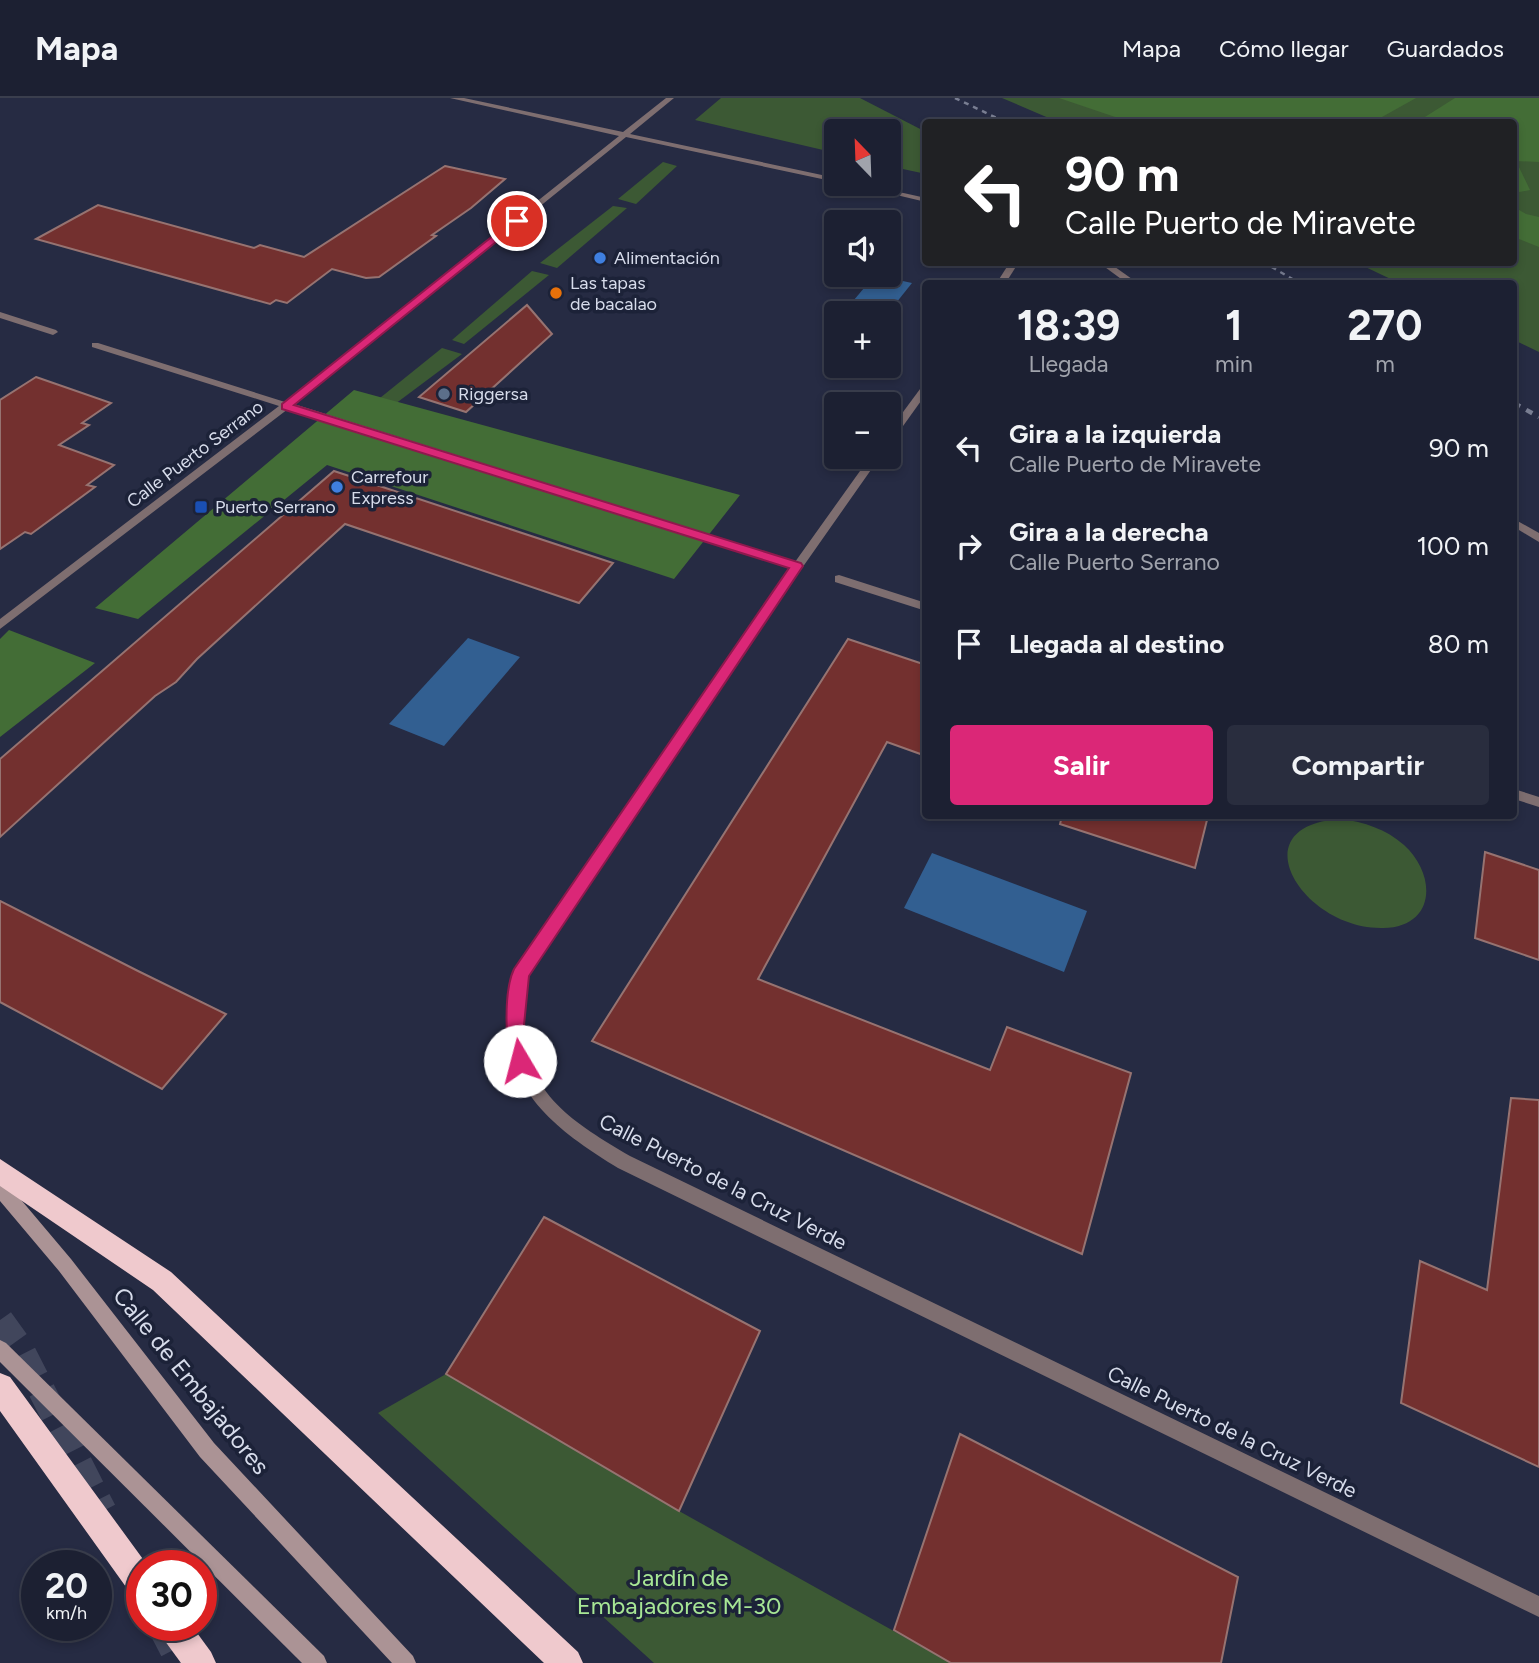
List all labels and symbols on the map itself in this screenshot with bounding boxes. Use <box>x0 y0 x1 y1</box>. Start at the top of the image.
north arrow <box>824 119 901 196</box>
pin <box>487 191 547 251</box>
place label: Alimentación <box>614 247 720 269</box>
marker: Alimentación <box>592 250 608 266</box>
place label: Las tapas de bacalao <box>570 272 657 315</box>
marker: Las tapas de bacalao <box>548 285 564 301</box>
place label: Riggersa <box>458 383 528 405</box>
marker: Riggersa <box>436 386 452 402</box>
street label: Calle Puerto Serrano <box>122 396 268 512</box>
place label: Carrefour Express <box>351 466 428 509</box>
marker: Carrefour Express <box>329 479 345 495</box>
place label: Puerto Serrano <box>215 496 336 518</box>
marker: Puerto Serrano <box>193 499 209 515</box>
position arrow <box>483 1024 557 1098</box>
street label: Calle Puerto de la Cruz Verde <box>595 1108 851 1255</box>
street label: Calle de Embajadores <box>107 1281 276 1480</box>
street label: Calle Puerto de la Cruz Verde <box>1103 1360 1361 1503</box>
speed limit sign: 30 <box>126 1550 217 1641</box>
park label: Jardín de Embajadores M-30 <box>577 1563 781 1620</box>

